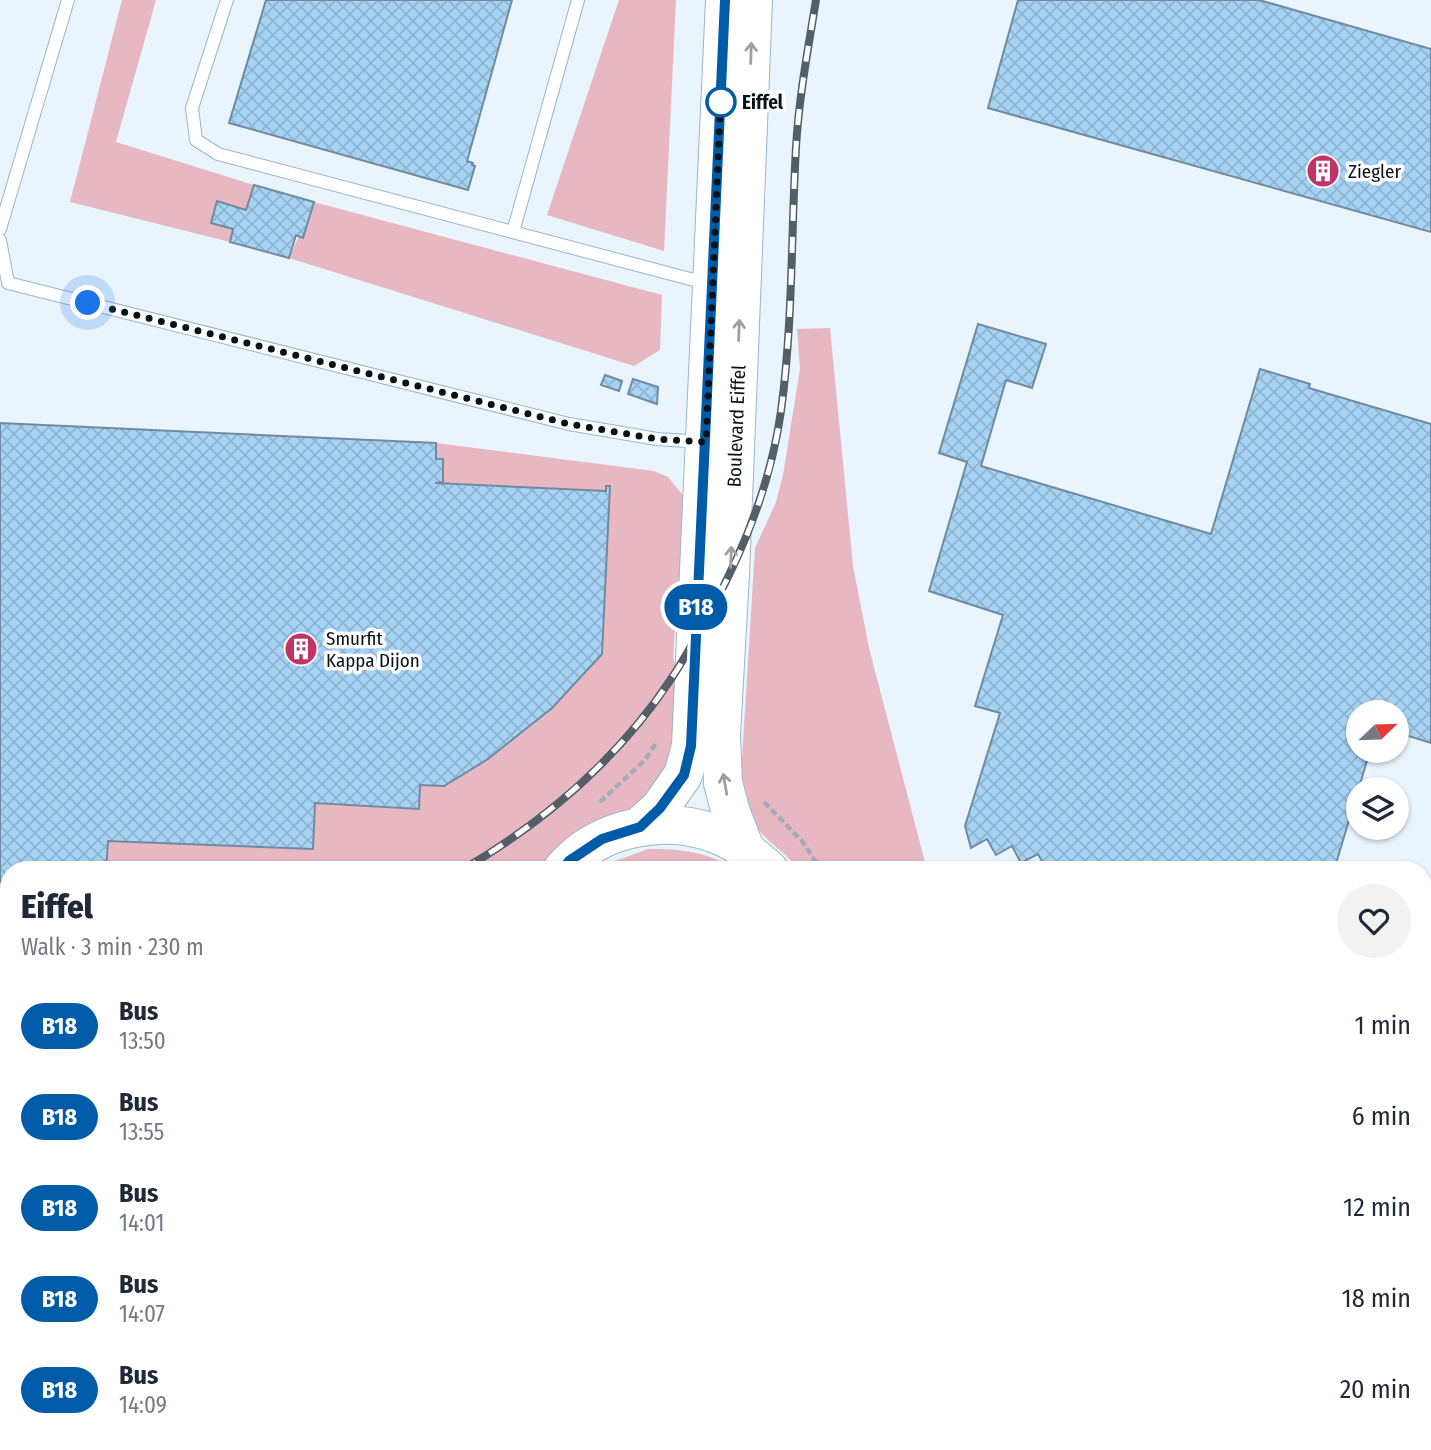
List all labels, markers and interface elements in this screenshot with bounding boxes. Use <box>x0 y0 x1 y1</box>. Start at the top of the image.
one-way arrow <box>744 42 757 65</box>
marker: Eiffel <box>706 87 736 117</box>
place label: Eiffel <box>742 91 784 114</box>
building icon: Ziegler <box>1304 152 1342 190</box>
place label: Ziegler <box>1348 160 1401 183</box>
your location <box>70 285 105 320</box>
one-way arrow <box>733 318 746 341</box>
street label: Boulevard Eiffel <box>722 364 750 488</box>
one-way arrow <box>724 546 737 569</box>
line badge: B18 <box>656 584 736 630</box>
text: B18 <box>678 593 714 621</box>
place label: Smurfit Kappa Dijon <box>326 627 420 672</box>
building icon: Smurfit Kappa Dijon <box>282 630 320 668</box>
north arrow <box>1346 700 1409 763</box>
map controls <box>1346 700 1409 840</box>
one-way arrow <box>718 773 731 796</box>
button: layers <box>1346 777 1409 840</box>
button: heart <box>1337 884 1411 958</box>
text: Eiffel <box>21 887 93 927</box>
text: Walk · 3 min · 230 m <box>21 933 204 961</box>
text: Bus <box>119 996 158 1027</box>
text: 1 min <box>1355 1010 1411 1041</box>
text: B18 <box>42 1012 77 1040</box>
text: 13:50 <box>119 1027 166 1055</box>
text: Bus <box>119 1087 158 1118</box>
text: 6 min <box>1352 1101 1411 1132</box>
text: B18 <box>42 1103 77 1131</box>
text: 13:55 <box>119 1118 164 1146</box>
text: Bus <box>119 1178 158 1209</box>
text: 12 min <box>1343 1192 1411 1223</box>
text: B18 <box>42 1194 77 1222</box>
text: 14:01 <box>119 1209 164 1237</box>
text: Bus <box>119 1269 158 1300</box>
text: 18 min <box>1342 1283 1411 1314</box>
text: B18 <box>42 1285 77 1313</box>
text: 14:07 <box>119 1300 165 1328</box>
text: Bus <box>119 1360 158 1391</box>
text: 20 min <box>1340 1374 1411 1405</box>
text: B18 <box>42 1376 77 1404</box>
text: 14:09 <box>119 1391 167 1419</box>

